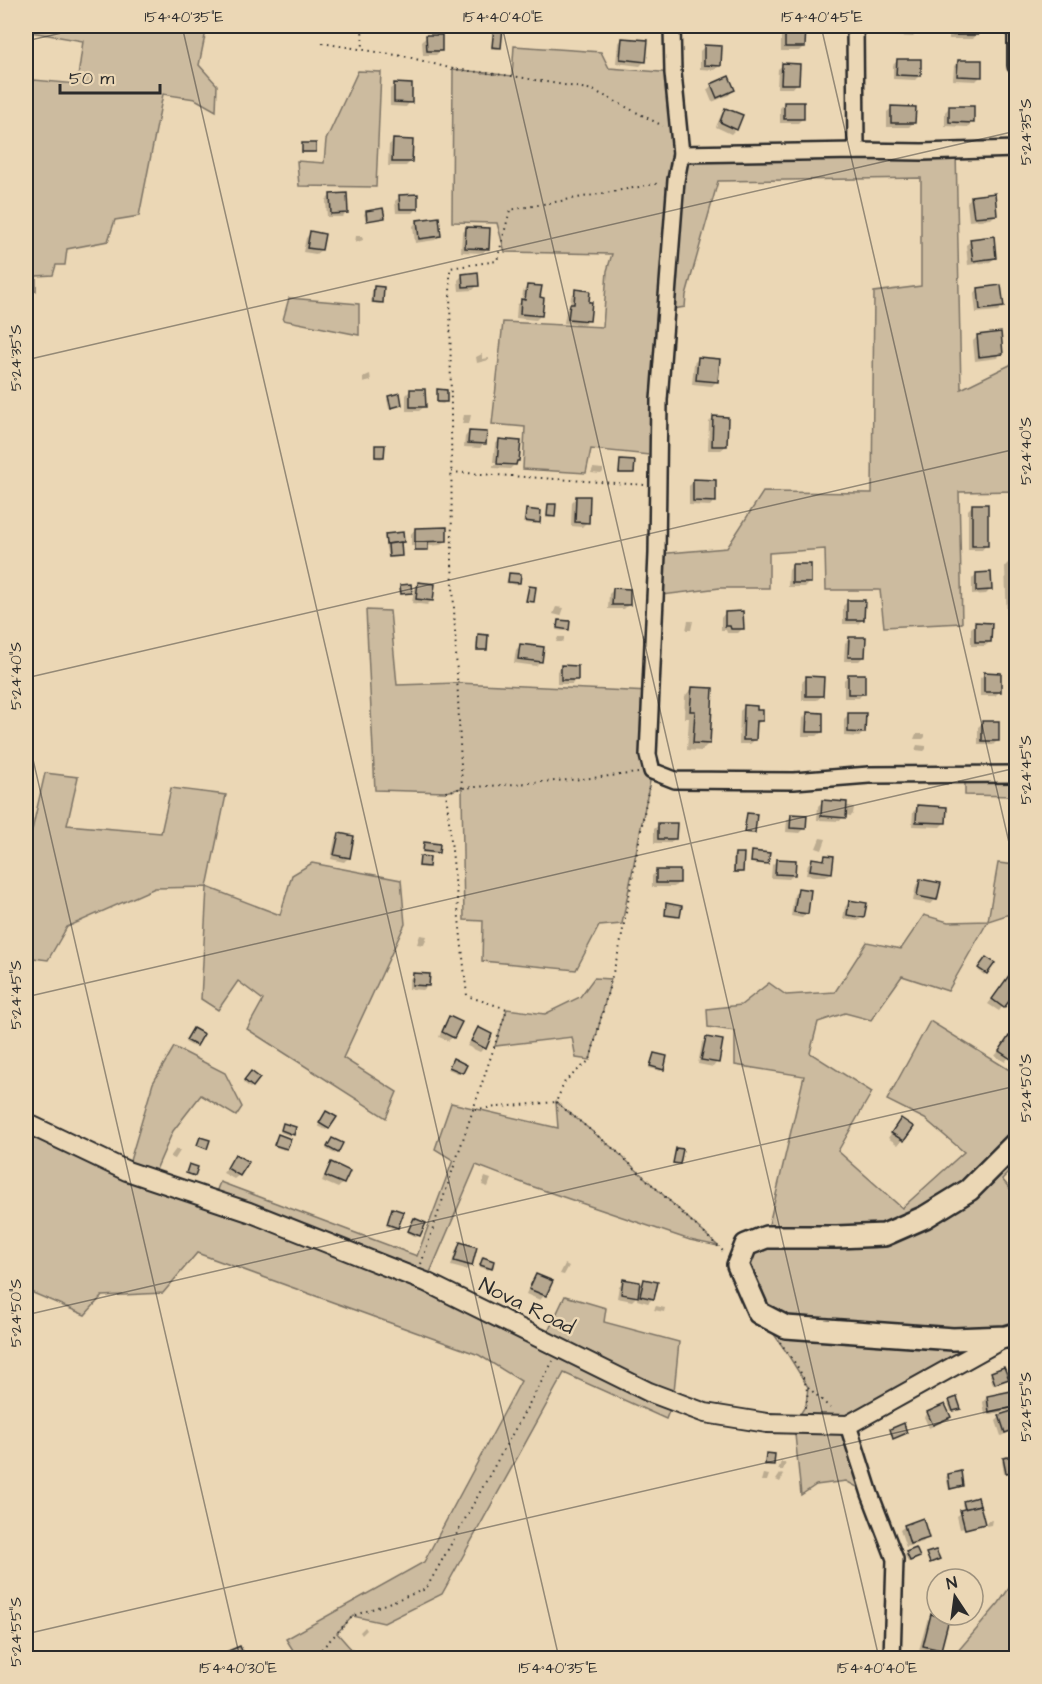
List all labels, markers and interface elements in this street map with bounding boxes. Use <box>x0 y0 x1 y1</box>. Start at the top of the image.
text: 154°40'35"E <box>145 7 224 28</box>
text: 154°40'40"E <box>463 7 543 28</box>
text: 154°40'45"E <box>781 7 863 28</box>
scale bar <box>60 57 160 95</box>
text: 50 m <box>69 66 114 91</box>
text: 5°24'35"S <box>1016 98 1037 165</box>
text: 5°24'35"S <box>6 324 27 391</box>
text: 5°24'40"S <box>1016 417 1037 485</box>
text: 5°24'40"S <box>6 642 27 710</box>
text: 5°24'45"S <box>1016 735 1037 805</box>
text: 5°24'45"S <box>6 960 27 1030</box>
text: 5°24'50"S <box>1016 1053 1037 1122</box>
street label: Nova Road <box>474 1270 580 1342</box>
text: 5°24'50"S <box>6 1278 27 1347</box>
text: 5°24'55"S <box>1016 1372 1037 1442</box>
north arrow <box>925 1567 985 1627</box>
text: N <box>944 1572 959 1595</box>
text: 5°24'55"S <box>6 1597 27 1667</box>
text: 154°40'30"E <box>199 1658 277 1679</box>
text: 154°40'35"E <box>519 1658 598 1679</box>
text: 154°40'40"E <box>837 1658 917 1679</box>

